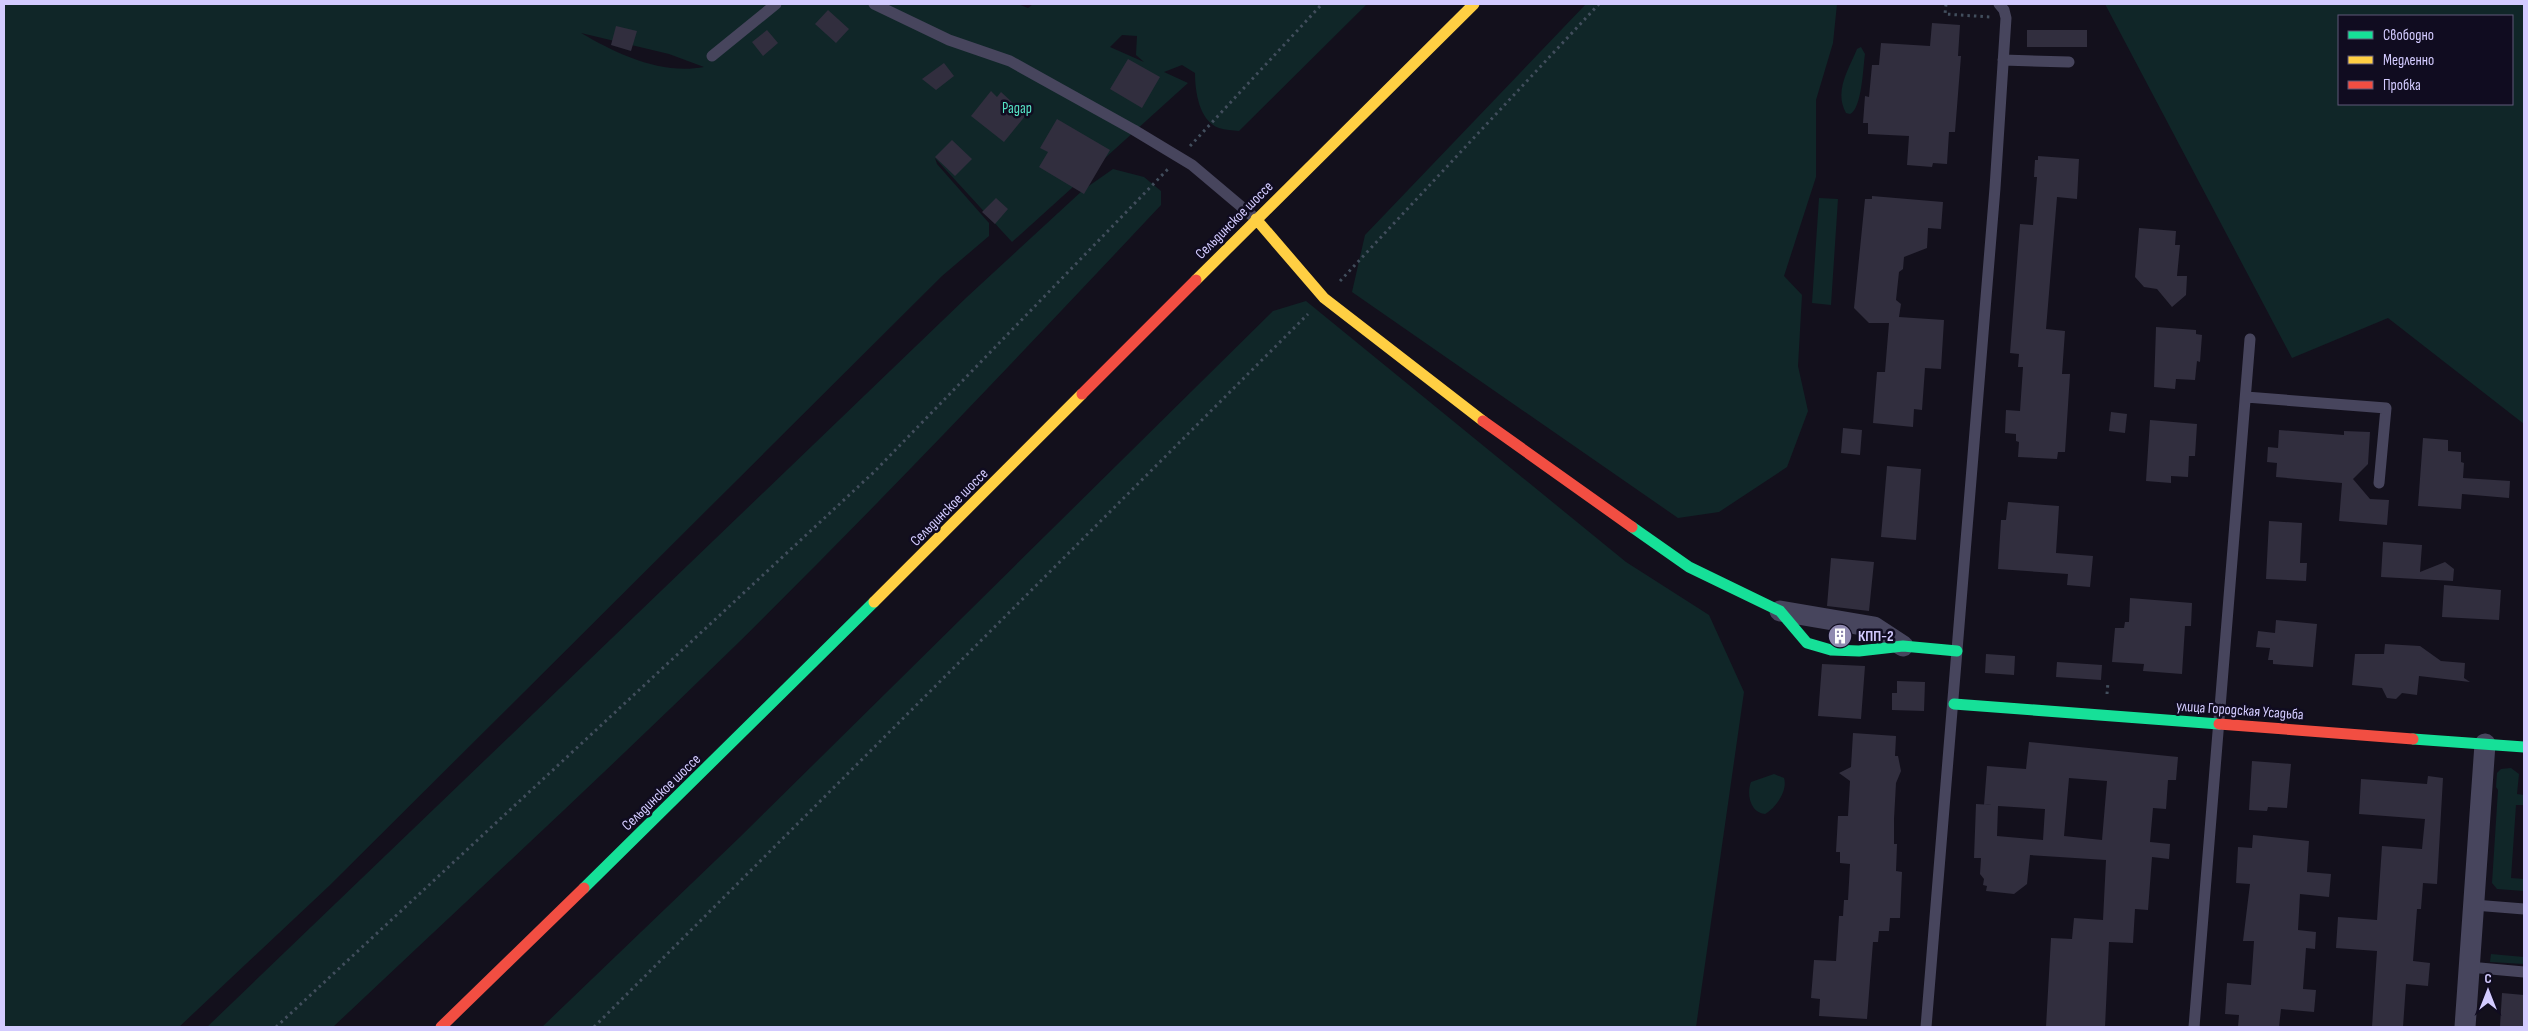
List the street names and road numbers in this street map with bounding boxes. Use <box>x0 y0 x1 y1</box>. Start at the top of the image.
street label: Сельдинское шоссе <box>1191 177 1277 263</box>
street label: Сельдинское шоссе <box>906 464 992 550</box>
street label: улица Городская Усадьба <box>2176 697 2305 724</box>
street label: Сельдинское шоссе <box>618 750 705 835</box>

